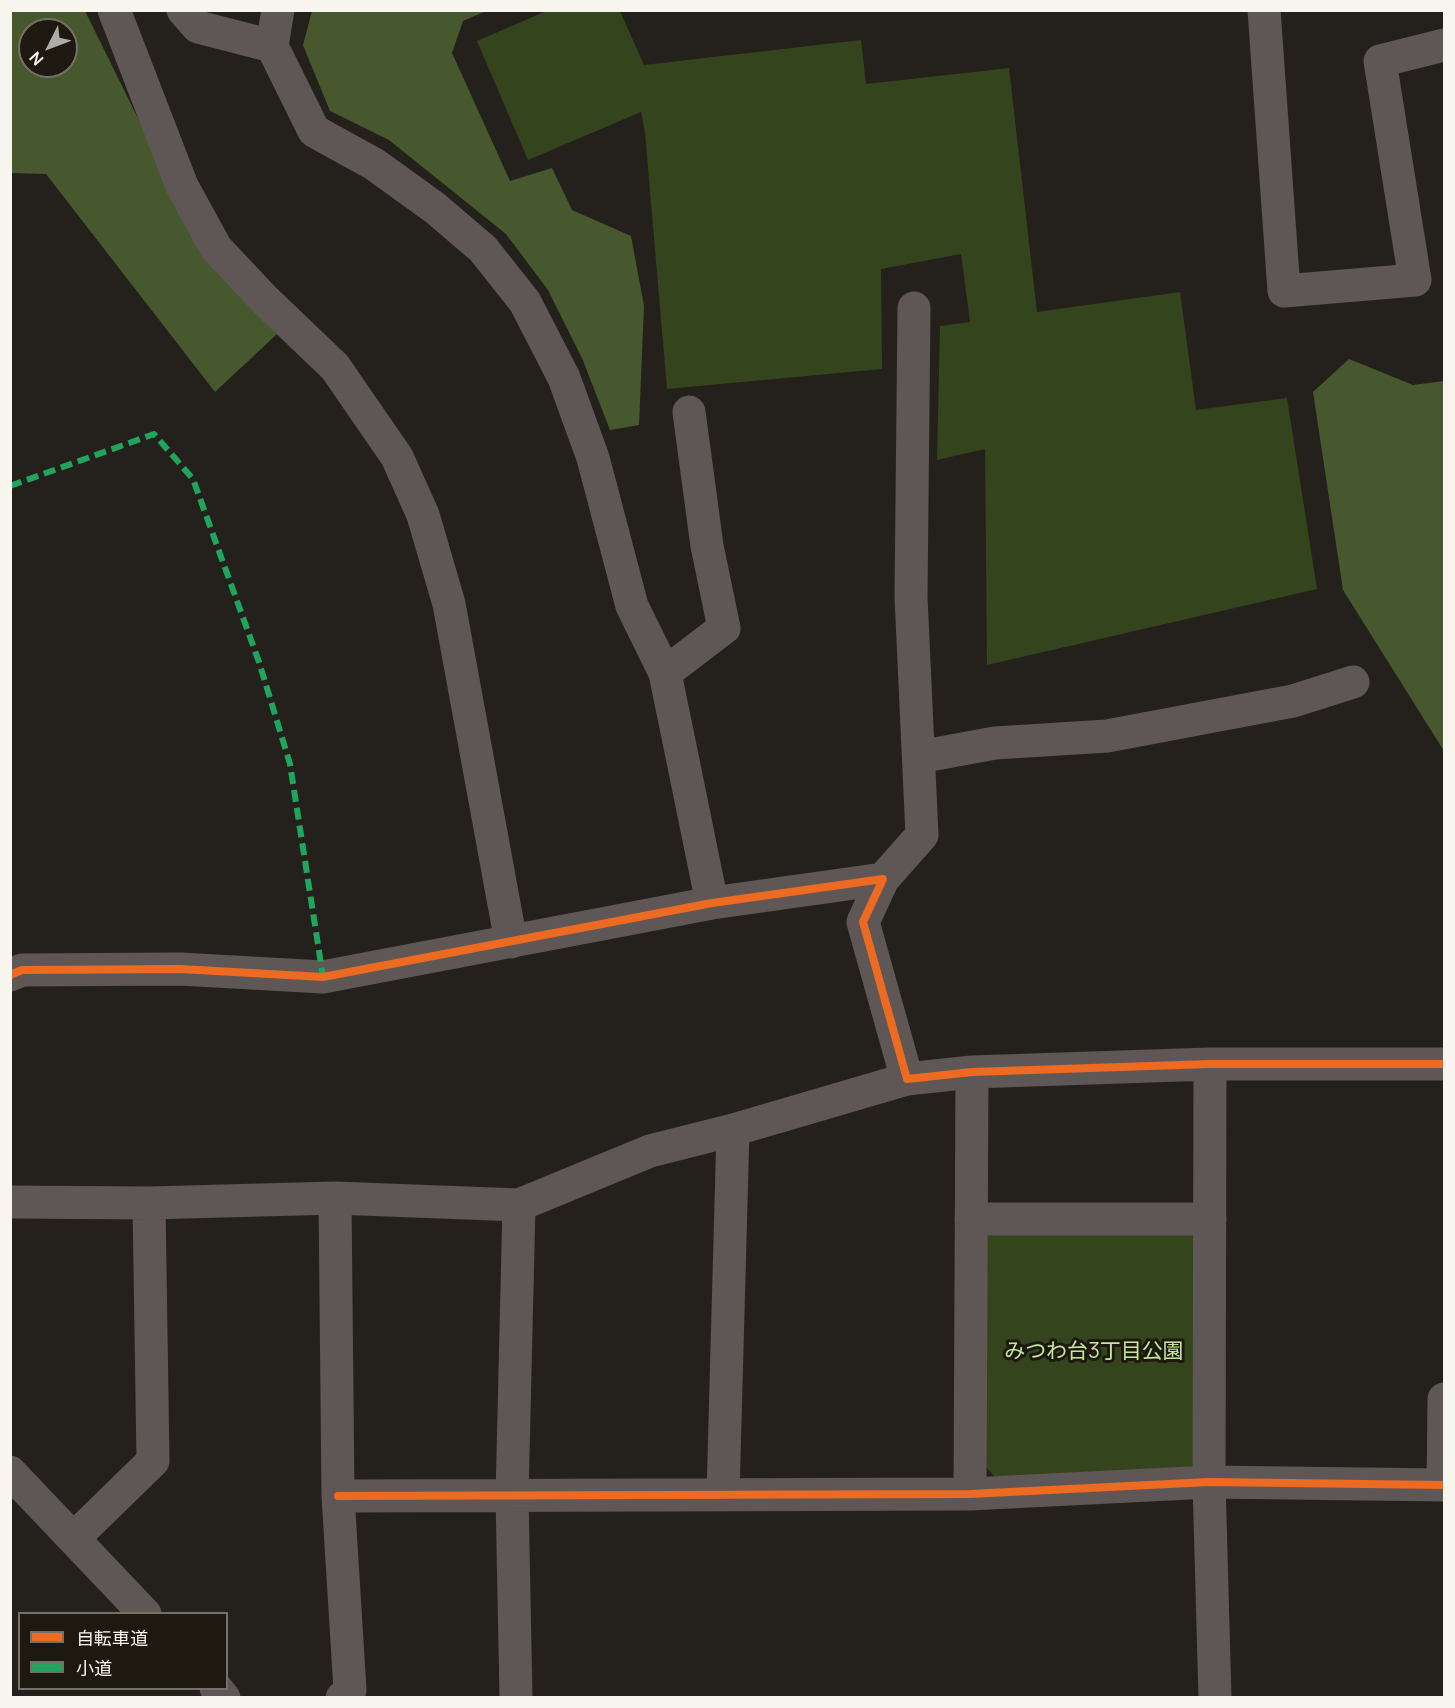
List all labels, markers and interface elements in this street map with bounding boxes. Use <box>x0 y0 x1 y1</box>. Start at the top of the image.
north arrow <box>18 18 78 78</box>
text: N <box>24 47 48 70</box>
park label: みつわ台3丁目公園 <box>1004 1339 1184 1365</box>
legend <box>18 1612 228 1690</box>
text: 自転車道 <box>76 1626 148 1650</box>
text: 小道 <box>76 1656 112 1680</box>

